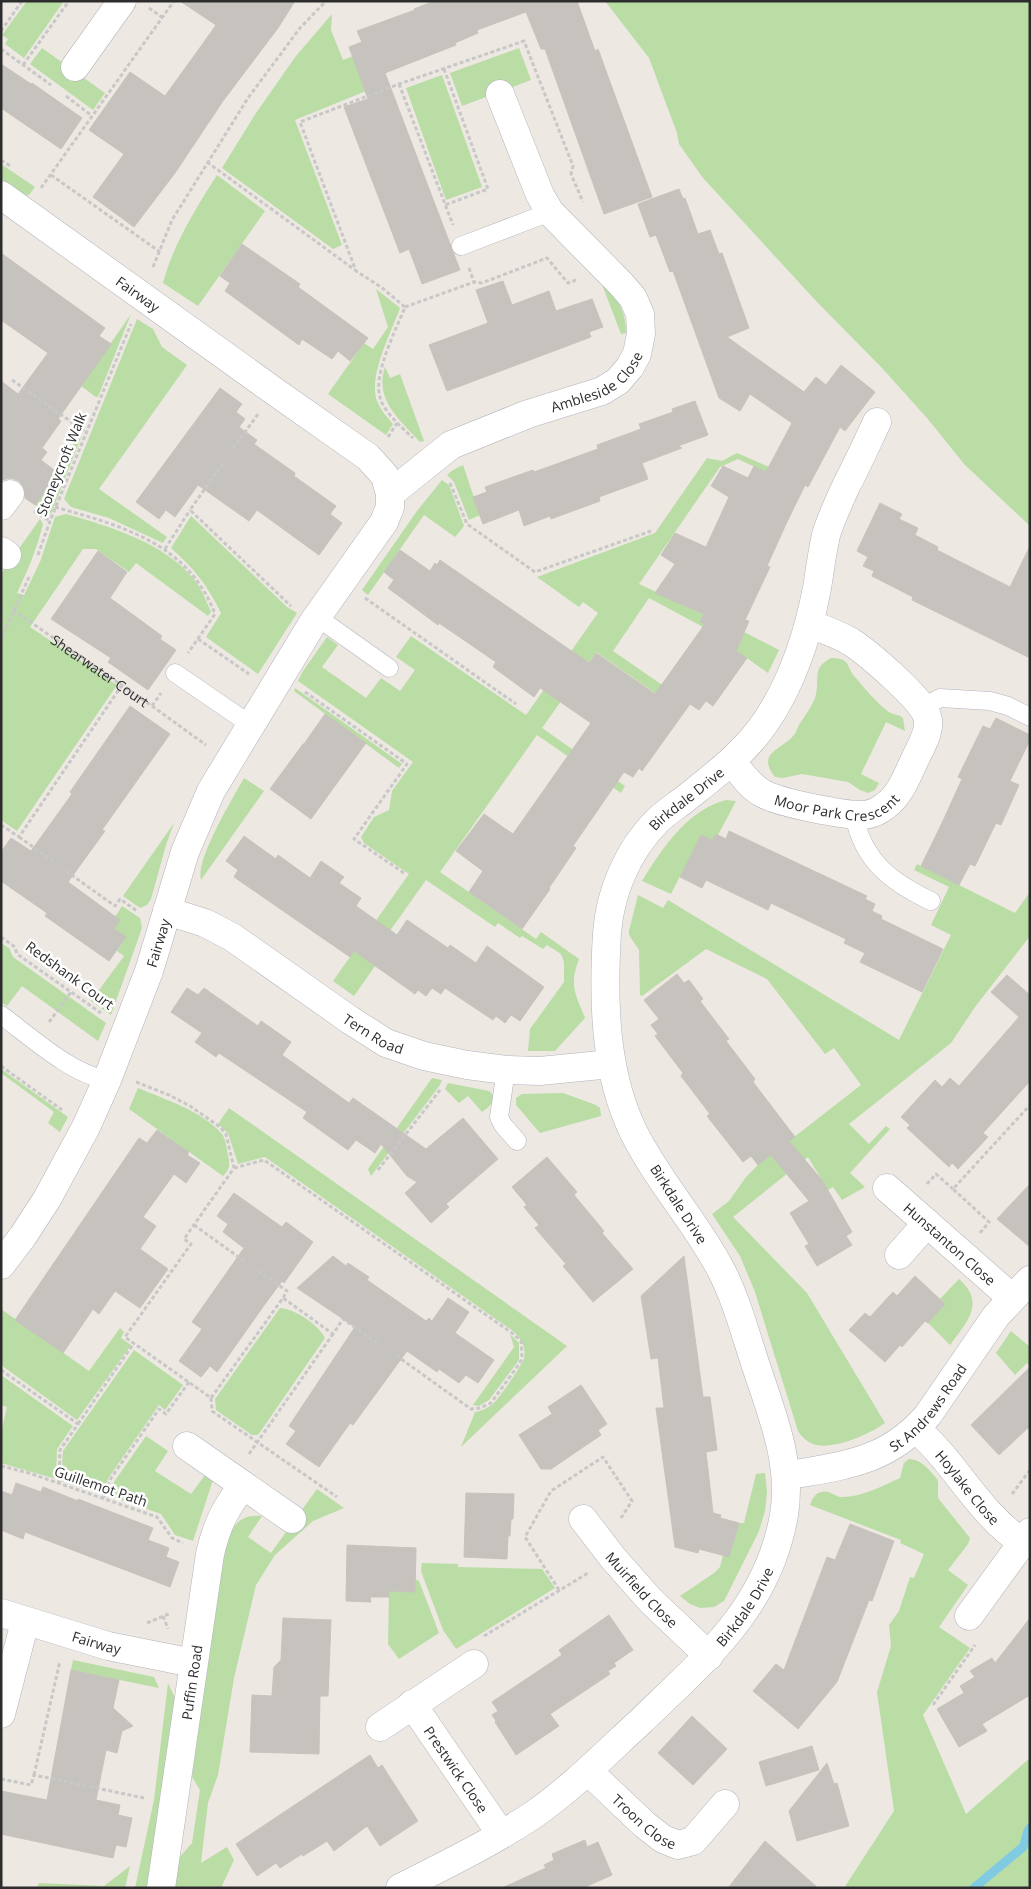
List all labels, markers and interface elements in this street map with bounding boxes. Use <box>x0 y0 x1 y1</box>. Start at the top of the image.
street label: Fairway <box>112 271 165 316</box>
street label: Ambleside Close <box>548 348 646 416</box>
street label: Stoneycroft Walk <box>32 409 91 519</box>
street label: Shearwater Court <box>47 630 153 711</box>
street label: Birkdale Drive <box>644 762 728 834</box>
street label: Moor Park Crescent <box>769 779 899 805</box>
text: Moor Park Crescent <box>772 789 903 825</box>
street label: Fairway <box>142 915 175 970</box>
street label: Redshank Court <box>22 937 118 1013</box>
street label: Tern Road <box>340 1009 406 1058</box>
street label: Birkdale Drive <box>646 1161 712 1248</box>
street label: Hunstanton Close <box>900 1198 1000 1289</box>
street label: St Andrews Road <box>885 1360 970 1455</box>
street label: Hoylake Close <box>932 1446 1004 1529</box>
street label: Guillemot Path <box>52 1461 150 1511</box>
street label: Muirfield Close <box>602 1547 683 1632</box>
street label: Birkdale Drive <box>711 1564 777 1650</box>
street label: Fairway <box>70 1626 124 1658</box>
street label: Puffin Road <box>176 1643 206 1721</box>
street label: Prestwick Close <box>420 1722 493 1816</box>
street label: Troon Close <box>608 1790 679 1853</box>

